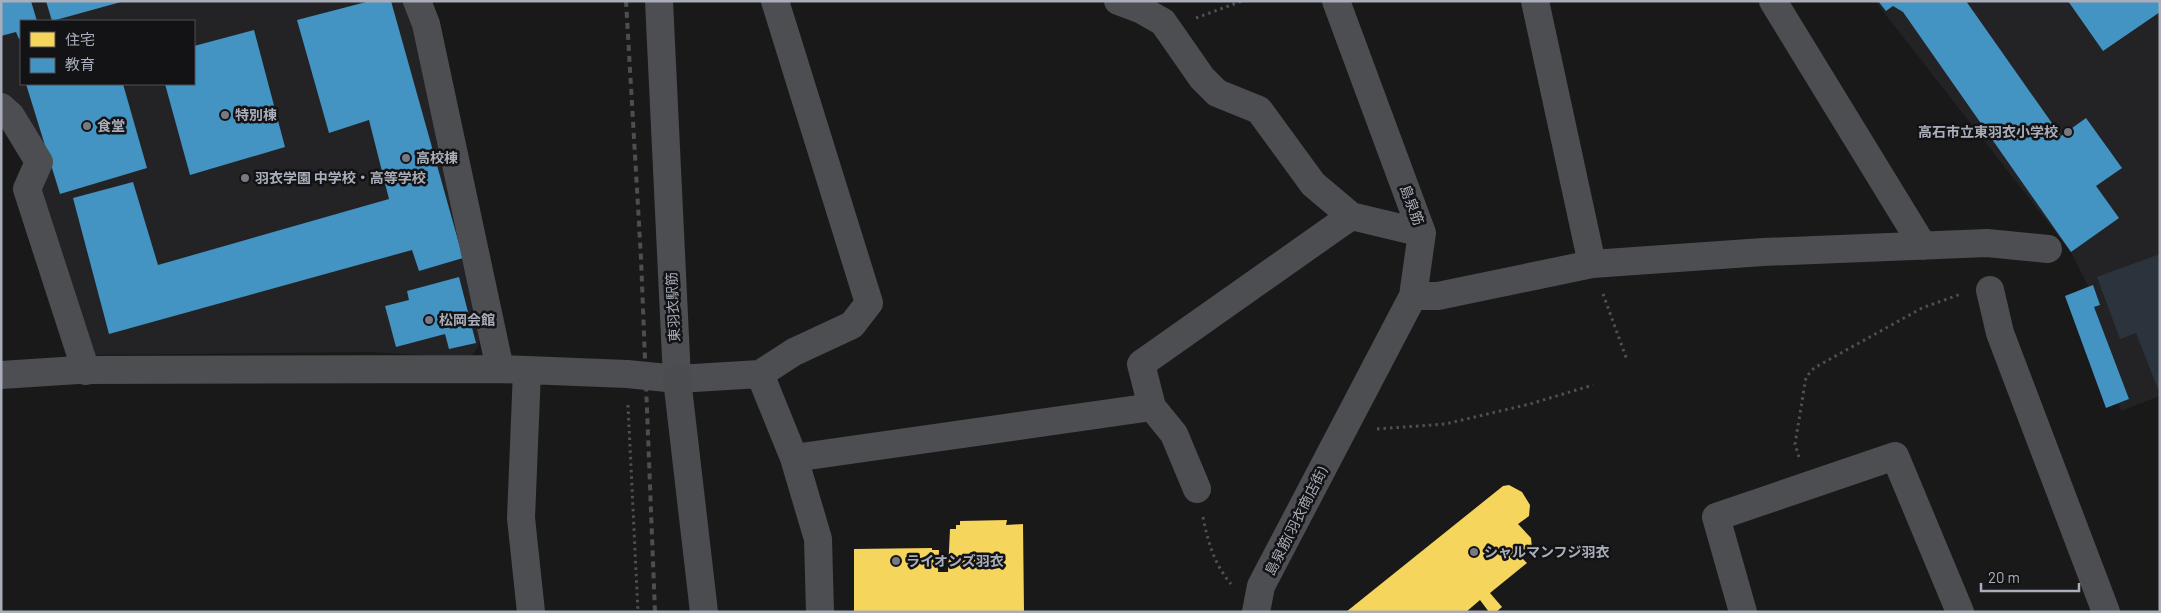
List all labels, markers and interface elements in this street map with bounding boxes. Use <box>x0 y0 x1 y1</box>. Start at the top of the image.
legend <box>20 20 195 85</box>
text: 住宅 <box>65 30 95 48</box>
text: 教育 <box>65 55 95 73</box>
place label: 特別棟 <box>235 106 277 123</box>
marker: 特別棟 <box>219 109 231 121</box>
place label: 食堂 <box>97 117 125 134</box>
marker: 食堂 <box>81 120 93 132</box>
place label: 高石市立東羽衣小学校 <box>1918 123 2058 140</box>
marker: 高石市立東羽衣小学校 <box>2062 126 2074 138</box>
place label: 高校棟 <box>416 149 458 166</box>
marker: 高校棟 <box>400 152 412 164</box>
place label: 羽衣学園 中学校・高等学校 <box>255 169 426 186</box>
marker: 羽衣学園 中学校・高等学校 <box>239 172 251 184</box>
street label: 島泉筋 <box>1397 182 1428 227</box>
street label: 東羽衣駅筋 <box>662 272 683 342</box>
place label: 松岡会館 <box>439 311 495 328</box>
marker: 松岡会館 <box>423 314 435 326</box>
street label: 島泉筋(羽衣商店街) <box>1261 463 1330 578</box>
place label: シャルマンフジ羽衣 <box>1484 543 1610 560</box>
marker: シャルマンフジ羽衣 <box>1468 546 1480 558</box>
place label: ライオンズ羽衣 <box>906 552 1004 569</box>
marker: ライオンズ羽衣 <box>890 555 902 567</box>
scale bar <box>1981 560 2078 592</box>
text: 20 m <box>1988 568 2020 586</box>

